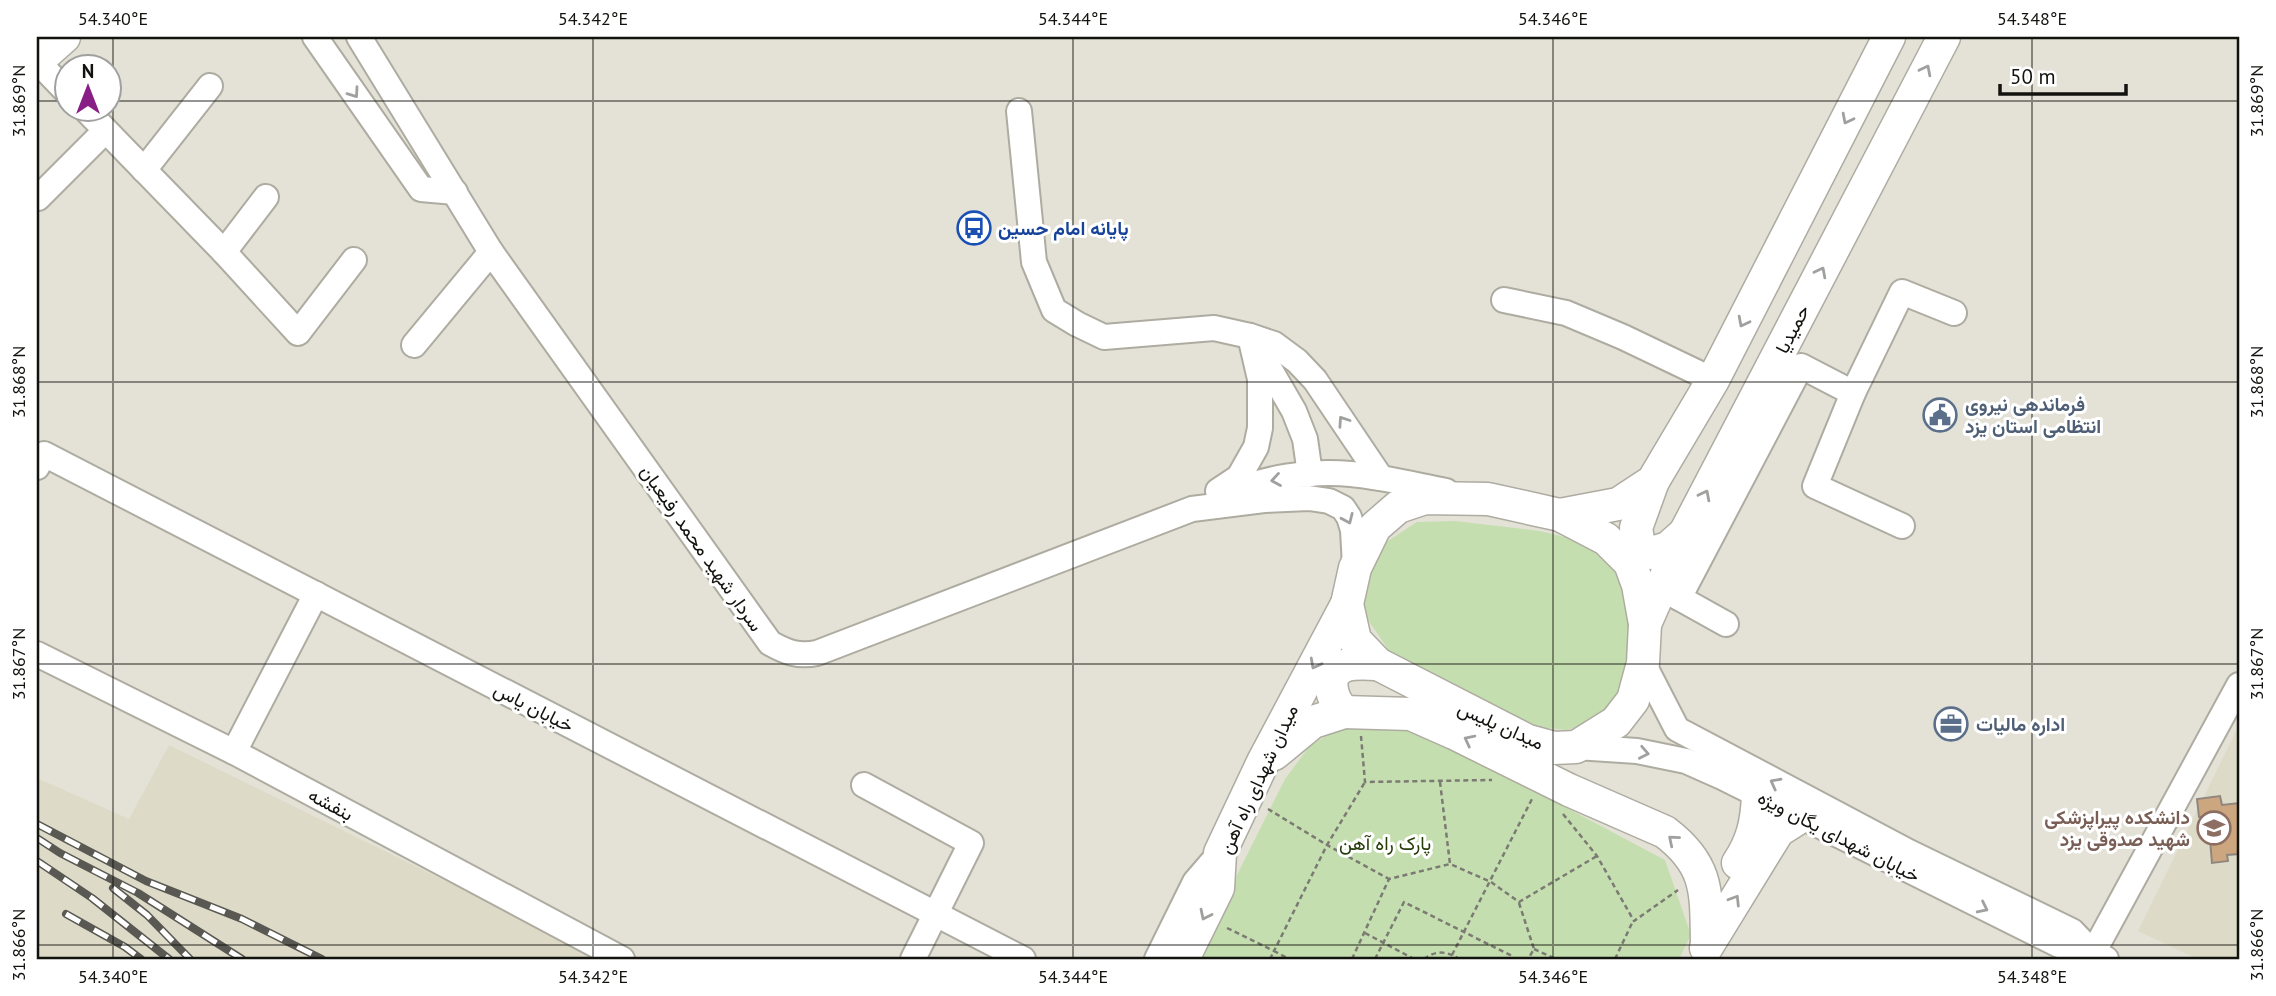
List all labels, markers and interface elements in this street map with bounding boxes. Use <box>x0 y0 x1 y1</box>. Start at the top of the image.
text: 54.340°E <box>78 7 148 30</box>
text: 54.342°E <box>558 7 628 30</box>
text: 54.344°E <box>1038 7 1108 30</box>
text: 54.346°E <box>1518 7 1588 30</box>
text: 54.348°E <box>1997 7 2067 30</box>
north arrow <box>52 52 122 122</box>
scale bar <box>2000 52 2126 96</box>
text: N <box>82 59 94 83</box>
text: 50 m <box>2010 63 2056 90</box>
text: 31.869°N <box>7 65 30 137</box>
one-way arrow <box>1918 65 1932 77</box>
text: 31.869°N <box>2245 65 2268 137</box>
one-way arrow <box>346 85 358 98</box>
one-way arrow <box>1841 112 1855 124</box>
bus stop icon: پایانه امام حسین <box>955 209 993 247</box>
place label: پایانه امام حسین <box>998 216 1129 242</box>
one-way arrow <box>1813 267 1827 279</box>
street label: حمیدیا <box>1770 301 1814 357</box>
one-way arrow <box>1738 315 1751 327</box>
text: 31.868°N <box>7 346 30 418</box>
text: 31.868°N <box>2245 346 2268 418</box>
place label: فرماندهی نیروی انتظامی استان یزد <box>1965 392 2101 439</box>
public building icon: فرماندهی نیروی انتظامی استان یزد <box>1921 396 1959 434</box>
one-way arrow <box>1338 416 1351 429</box>
street label: سردار شهید محمد رفیعیان <box>635 460 769 636</box>
one-way arrow <box>1270 472 1281 487</box>
one-way arrow <box>1697 490 1710 503</box>
one-way arrow <box>1340 512 1354 524</box>
text: 31.867°N <box>7 628 30 700</box>
text: 31.867°N <box>2245 628 2268 700</box>
one-way arrow <box>1310 657 1323 669</box>
street label: خیابان یاس <box>490 677 578 737</box>
street label: میدان پلیس <box>1453 695 1548 756</box>
street label: میدان شهدای راه آهن <box>1213 701 1303 857</box>
office icon: اداره مالیات <box>1932 705 1970 743</box>
place label: اداره مالیات <box>1976 712 2065 737</box>
one-way arrow <box>1464 735 1476 749</box>
one-way arrow <box>1638 744 1650 759</box>
one-way arrow <box>1770 777 1783 791</box>
street label: بنفشه <box>304 782 358 826</box>
street label: خیابان شهدای یگان ویژه <box>1754 785 1924 887</box>
place label: دانشکده پیراپزشکی شهید صدوقی یزد <box>2044 805 2190 852</box>
school or university icon: دانشکده پیراپزشکی شهید صدوقی یزد <box>2195 809 2233 847</box>
park label: پارک راه آهن <box>1339 831 1431 857</box>
one-way arrow <box>1669 835 1681 848</box>
one-way arrow <box>1727 895 1740 908</box>
one-way arrow <box>1976 899 1988 913</box>
one-way arrow <box>1199 908 1213 920</box>
text: 31.866°N <box>7 909 30 981</box>
text: 31.866°N <box>2245 909 2268 981</box>
text: 54.340°E <box>78 965 148 988</box>
text: 54.342°E <box>558 965 628 988</box>
text: 54.344°E <box>1038 965 1108 988</box>
text: 54.346°E <box>1518 965 1588 988</box>
text: 54.348°E <box>1997 965 2067 988</box>

